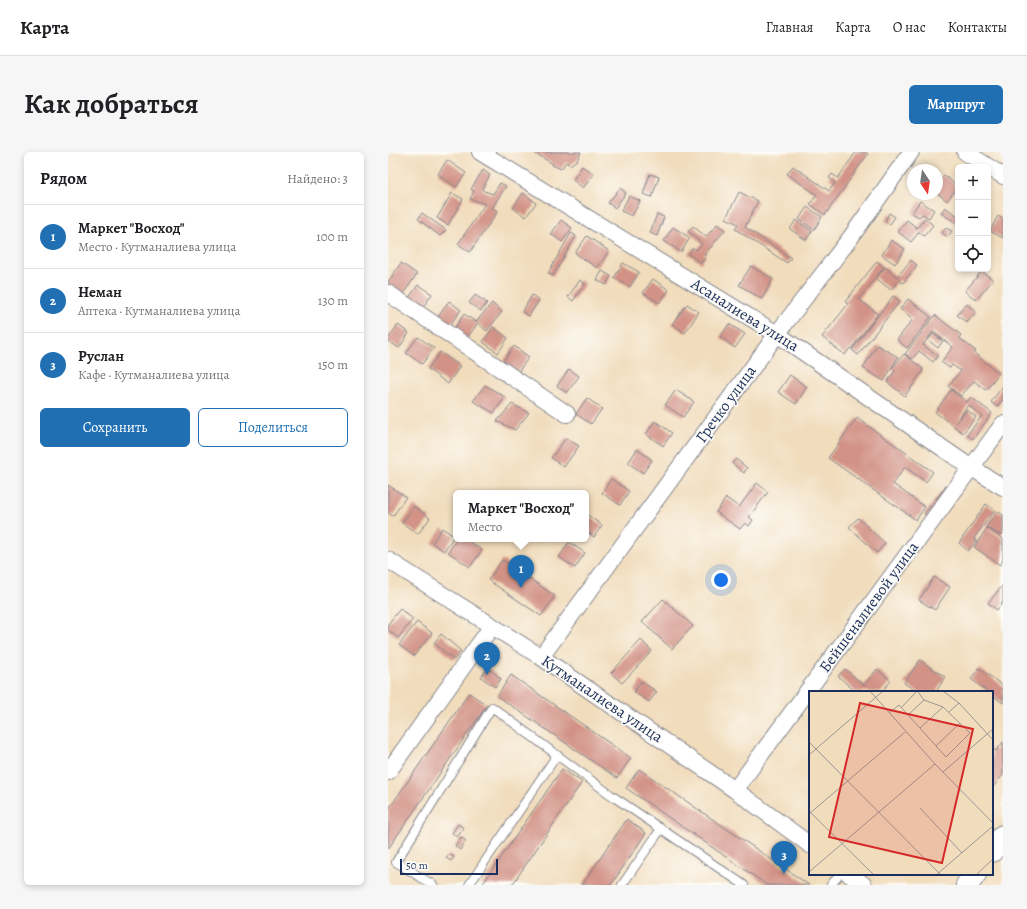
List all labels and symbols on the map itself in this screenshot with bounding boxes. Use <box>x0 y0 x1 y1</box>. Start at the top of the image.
north arrow <box>907 164 943 200</box>
street label: Асаналиева улица <box>686 272 804 357</box>
street label: Гречко улица <box>690 360 762 447</box>
street label: Бейшеналиевой улица <box>814 537 924 677</box>
pin: 1 <box>508 555 534 588</box>
your location <box>711 570 731 590</box>
pin: 2 <box>474 642 500 675</box>
street label: Кутманалиева улица <box>537 650 668 748</box>
inset map <box>809 691 993 875</box>
pin: 3 <box>771 841 797 874</box>
scale bar <box>400 857 498 876</box>

